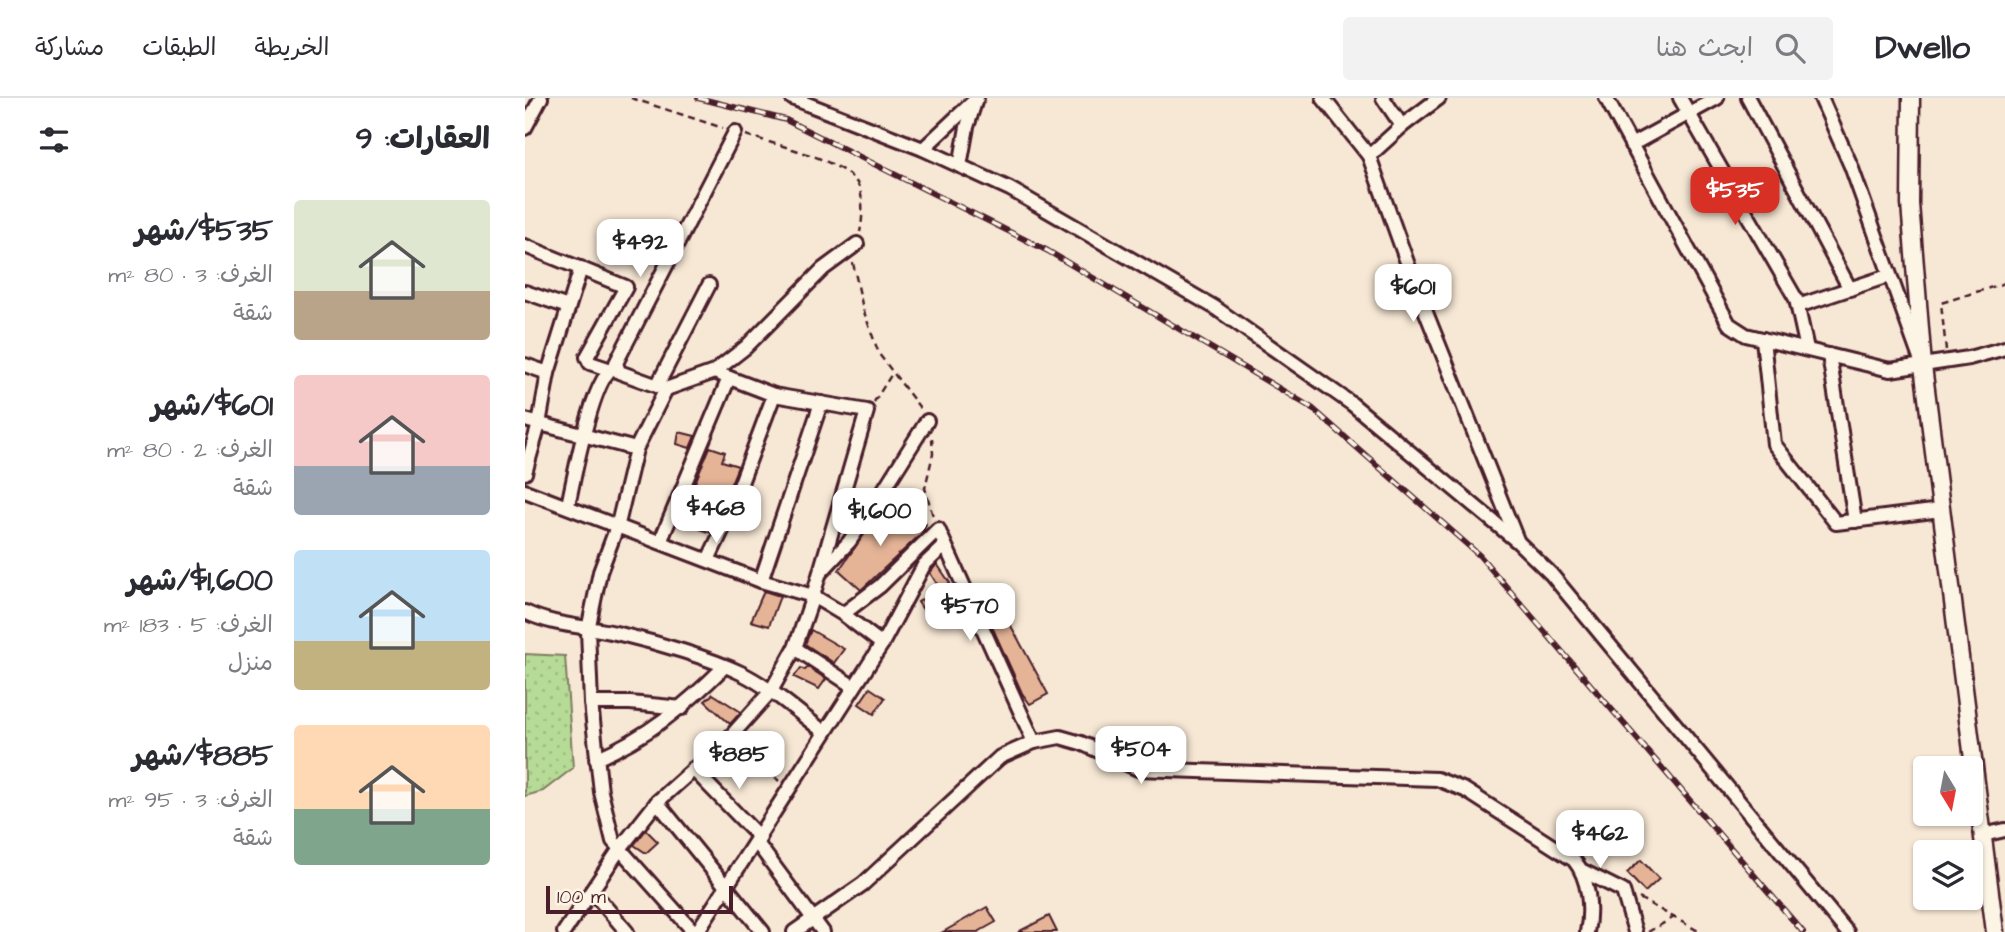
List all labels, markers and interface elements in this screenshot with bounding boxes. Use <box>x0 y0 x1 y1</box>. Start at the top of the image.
search box <box>1343 17 1833 80</box>
text: Dwello <box>1875 25 1970 71</box>
icon: search <box>1771 29 1809 67</box>
text: ابحث هنا <box>1656 30 1753 66</box>
text: مشاركة <box>35 31 104 65</box>
text: الطبقات <box>142 31 217 65</box>
text: الخريطة <box>255 31 329 65</box>
text: العقارات: 9 <box>355 118 490 160</box>
icon: filters <box>35 121 73 159</box>
pin: $535 <box>1694 167 1776 227</box>
text: $535 <box>1706 174 1764 206</box>
text: $535/شهر <box>135 210 273 252</box>
pin: $492 <box>599 220 681 279</box>
text: $492 <box>613 226 667 258</box>
icon: home <box>350 228 434 312</box>
text: الغرف: 3 · 80 m² <box>108 259 273 291</box>
pin: $601 <box>1372 264 1454 324</box>
text: $601 <box>1391 271 1435 303</box>
text: شقة <box>233 297 273 329</box>
text: $601/شهر <box>151 385 273 427</box>
icon: home <box>350 403 434 487</box>
text: الغرف: 2 · 80 m² <box>107 434 273 466</box>
text: شقة <box>233 472 273 504</box>
pin: $468 <box>675 486 757 545</box>
pin: $1,600 <box>823 489 937 548</box>
text: $468 <box>687 492 745 524</box>
text: $1,600 <box>848 495 912 527</box>
text: $1,600/شهر <box>127 560 273 602</box>
icon: home <box>350 578 434 662</box>
pin: $570 <box>929 584 1011 643</box>
text: $570 <box>941 590 999 622</box>
text: الغرف: 5 · 183 m² <box>104 609 273 641</box>
text: منزل <box>228 647 273 679</box>
pin: $504 <box>1100 726 1182 786</box>
pin: $885 <box>698 732 780 791</box>
text: $504 <box>1111 733 1171 765</box>
text: $885/شهر <box>133 735 273 777</box>
text: $885 <box>710 738 768 770</box>
icon: home <box>350 753 434 837</box>
north arrow <box>1913 756 1983 826</box>
map controls <box>1913 756 1983 910</box>
text: الغرف: 3 · 95 m² <box>108 784 273 816</box>
pin: $462 <box>1559 810 1641 870</box>
text: $462 <box>1572 817 1628 849</box>
text: شقة <box>233 822 273 854</box>
button: layers <box>1913 840 1983 910</box>
scale bar <box>546 883 733 915</box>
text: 100 m <box>557 884 606 911</box>

